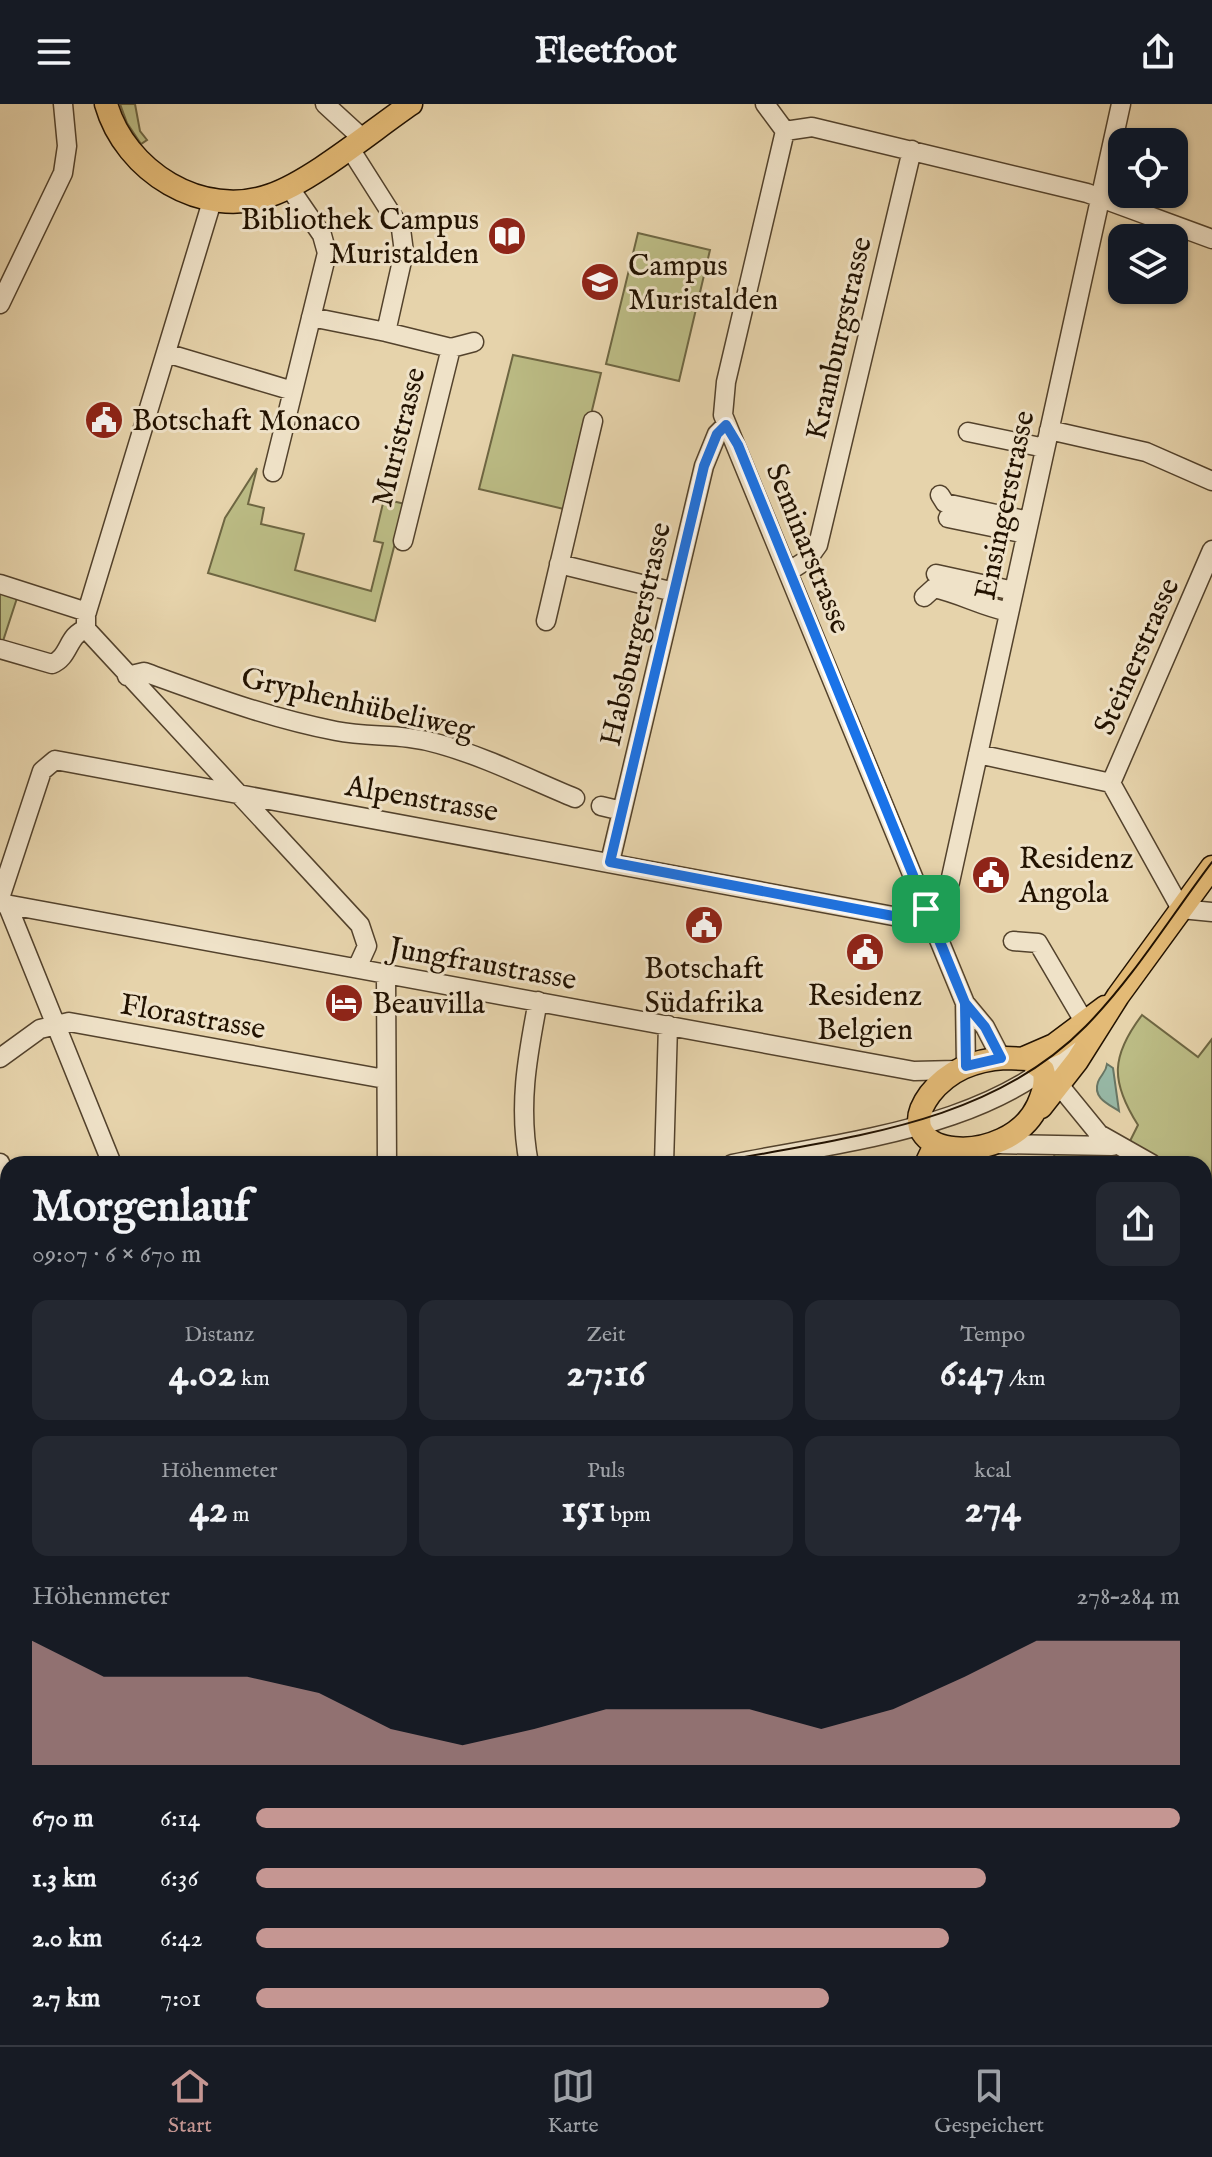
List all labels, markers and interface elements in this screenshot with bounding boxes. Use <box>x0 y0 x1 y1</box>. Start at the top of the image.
text: Fleetfoot <box>535 29 677 75</box>
icon: menu <box>32 30 76 74</box>
icon: share <box>1136 30 1180 74</box>
map controls <box>1108 128 1188 304</box>
button: locate <box>1108 128 1188 208</box>
place label: Bibliothek Campus Muristalden <box>241 202 479 274</box>
library icon: Bibliothek Campus Muristalden <box>486 215 528 257</box>
button: layers <box>1108 224 1188 304</box>
street label: Kramburgstrasse <box>798 233 882 444</box>
place label: Campus Muristalden <box>628 248 778 320</box>
school or university icon: Campus Muristalden <box>579 261 621 303</box>
street label: Muristrasse <box>364 364 436 511</box>
public building icon: Botschaft Monaco <box>83 399 125 441</box>
place label: Botschaft Monaco <box>132 403 360 441</box>
street label: Ensingerstrasse <box>967 408 1045 603</box>
street label: Seminarstrasse <box>756 458 858 639</box>
street label: Habsburgerstrasse <box>593 519 681 750</box>
street label: Steinerstrasse <box>1086 572 1189 741</box>
street label: Gryphenhübeliweg <box>237 660 479 750</box>
street label: Alpenstrasse <box>341 768 501 832</box>
place label: Residenz Angola <box>1018 841 1134 913</box>
public building icon: Residenz Angola <box>970 854 1012 896</box>
pin <box>892 875 960 943</box>
icon: arrive <box>904 887 948 931</box>
public building icon: Botschaft Südafrika <box>683 904 725 946</box>
street label: Jungfraustrasse <box>383 929 579 1000</box>
public building icon: Residenz Belgien <box>844 931 886 973</box>
place label: Botschaft Südafrika <box>644 951 764 1023</box>
place label: Residenz Belgien <box>808 978 922 1050</box>
hotel icon: Beauvilla <box>323 982 365 1024</box>
place label: Beauvilla <box>372 986 485 1024</box>
street label: Florastrasse <box>117 987 268 1049</box>
text: Morgenlauf <box>32 1180 250 1236</box>
button: share <box>1096 1182 1180 1266</box>
text: 09:07 · 6 × 670 m <box>32 1238 201 1271</box>
text: Distanz <box>184 1321 254 1349</box>
text: Zeit <box>587 1321 625 1349</box>
text: Tempo <box>960 1321 1025 1349</box>
text: 4.02 <box>169 1349 236 1400</box>
text: 27:16 <box>566 1349 646 1400</box>
text: 6:47 <box>940 1349 1004 1400</box>
text: km <box>236 1365 270 1393</box>
text: /km <box>1004 1365 1045 1393</box>
text: Höhenmeter <box>161 1457 278 1485</box>
text: Puls <box>587 1457 625 1485</box>
text: kcal <box>974 1457 1011 1485</box>
text: 42 <box>189 1485 228 1536</box>
text: 151 <box>561 1485 605 1536</box>
text: 274 <box>964 1485 1021 1536</box>
text: m <box>228 1501 249 1529</box>
text: bpm <box>605 1501 651 1529</box>
text: Höhenmeter <box>32 1580 170 1613</box>
text: 278–284 m <box>1076 1580 1180 1613</box>
text: 670 m <box>32 1802 94 1835</box>
text: 6:14 <box>160 1802 200 1835</box>
text: 1.3 km <box>32 1862 97 1895</box>
text: 6:36 <box>160 1862 199 1895</box>
text: 2.0 km <box>32 1922 102 1955</box>
text: 6:42 <box>160 1922 203 1955</box>
text: 2.7 km <box>32 1982 100 2015</box>
text: 7:01 <box>160 1982 201 2015</box>
tab: Start <box>168 2064 212 2140</box>
tab: Karte <box>547 2064 599 2140</box>
tab: Gespeichert <box>934 2064 1044 2140</box>

